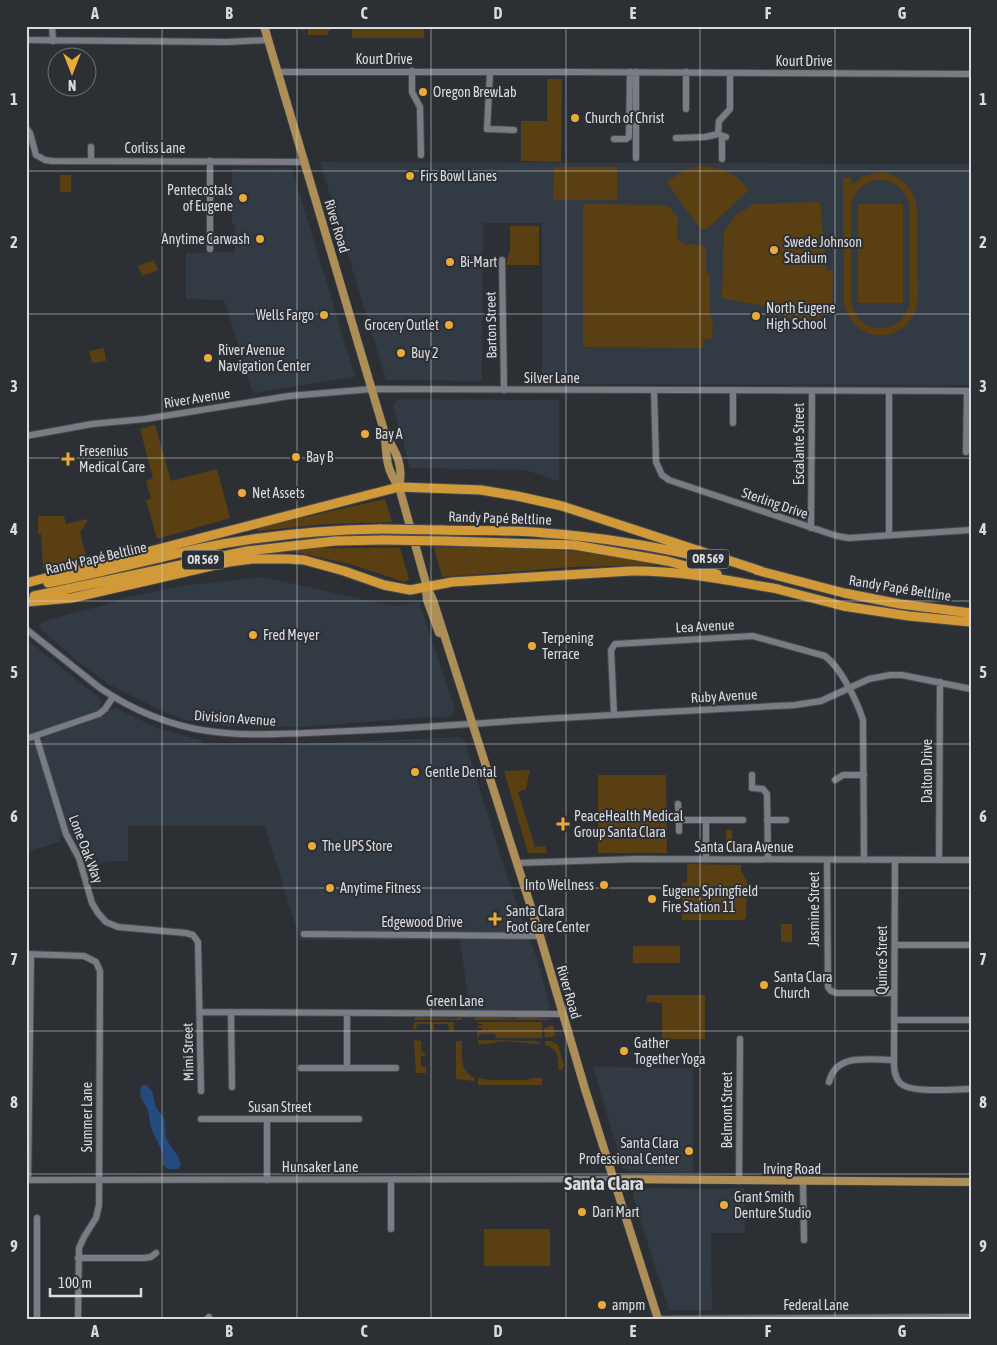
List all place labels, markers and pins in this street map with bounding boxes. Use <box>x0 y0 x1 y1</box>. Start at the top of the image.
place label: Oregon BrewLab <box>433 84 517 100</box>
marker: Oregon BrewLab <box>417 86 429 98</box>
place label: Church of Christ <box>585 110 665 126</box>
marker: Church of Christ <box>569 112 581 124</box>
place label: Firs Bowl Lanes <box>420 168 497 184</box>
marker: Firs Bowl Lanes <box>404 170 416 182</box>
place label: Pentecostals of Eugene <box>167 182 233 214</box>
marker: Pentecostals of Eugene <box>237 192 249 204</box>
place label: Anytime Carwash <box>162 231 250 247</box>
marker: Anytime Carwash <box>254 233 266 245</box>
place label: Swede Johnson Stadium <box>784 234 862 266</box>
marker: Swede Johnson Stadium <box>768 244 780 256</box>
place label: Bi-Mart <box>460 254 497 270</box>
marker: Bi-Mart <box>444 256 456 268</box>
place label: North Eugene High School <box>766 300 836 332</box>
place label: Wells Fargo <box>256 307 314 323</box>
marker: Wells Fargo <box>318 309 330 321</box>
marker: North Eugene High School <box>750 310 762 322</box>
place label: Grocery Outlet <box>365 317 439 333</box>
marker: Grocery Outlet <box>443 319 455 331</box>
place label: River Avenue Navigation Center <box>218 342 311 374</box>
place label: Buy 2 <box>411 345 439 361</box>
marker: Buy 2 <box>395 347 407 359</box>
marker: River Avenue Navigation Center <box>202 352 214 364</box>
place label: Bay A <box>375 426 403 442</box>
marker: Bay A <box>359 428 371 440</box>
place label: Fresenius Medical Care <box>79 443 145 475</box>
place label: Bay B <box>306 449 334 465</box>
marker: Bay B <box>290 451 302 463</box>
marker: Fresenius Medical Care <box>61 452 75 466</box>
place label: Net Assets <box>252 485 305 501</box>
marker: Net Assets <box>236 487 248 499</box>
place label: Fred Meyer <box>263 627 320 643</box>
marker: Fred Meyer <box>247 629 259 641</box>
place label: Terpening Terrace <box>542 630 594 662</box>
marker: Terpening Terrace <box>526 640 538 652</box>
place label: Gentle Dental <box>425 764 497 780</box>
marker: Gentle Dental <box>409 766 421 778</box>
place label: PeaceHealth Medical Group Santa Clara <box>574 808 684 840</box>
marker: PeaceHealth Medical Group Santa Clara <box>556 817 570 831</box>
place label: The UPS Store <box>322 838 393 854</box>
marker: The UPS Store <box>306 840 318 852</box>
place label: Into Wellness <box>525 877 594 893</box>
marker: Into Wellness <box>598 879 610 891</box>
place label: Anytime Fitness <box>340 880 421 896</box>
marker: Anytime Fitness <box>324 882 336 894</box>
place label: Eugene Springfield Fire Station 11 <box>662 883 758 915</box>
marker: Eugene Springfield Fire Station 11 <box>646 893 658 905</box>
place label: Santa Clara Foot Care Center <box>506 903 590 935</box>
marker: Santa Clara Foot Care Center <box>488 912 502 926</box>
place label: Santa Clara Church <box>774 969 833 1001</box>
marker: Santa Clara Church <box>758 979 770 991</box>
place label: Gather Together Yoga <box>634 1035 705 1067</box>
marker: Gather Together Yoga <box>618 1045 630 1057</box>
place label: Santa Clara Professional Center <box>579 1135 680 1167</box>
marker: Santa Clara Professional Center <box>683 1145 695 1157</box>
place label: Grant Smith Denture Studio <box>734 1189 811 1221</box>
marker: Grant Smith Denture Studio <box>718 1199 730 1211</box>
place label: Dari Mart <box>592 1204 640 1220</box>
marker: Dari Mart <box>576 1206 588 1218</box>
place label: ampm <box>612 1297 645 1313</box>
marker: ampm <box>596 1299 608 1311</box>

